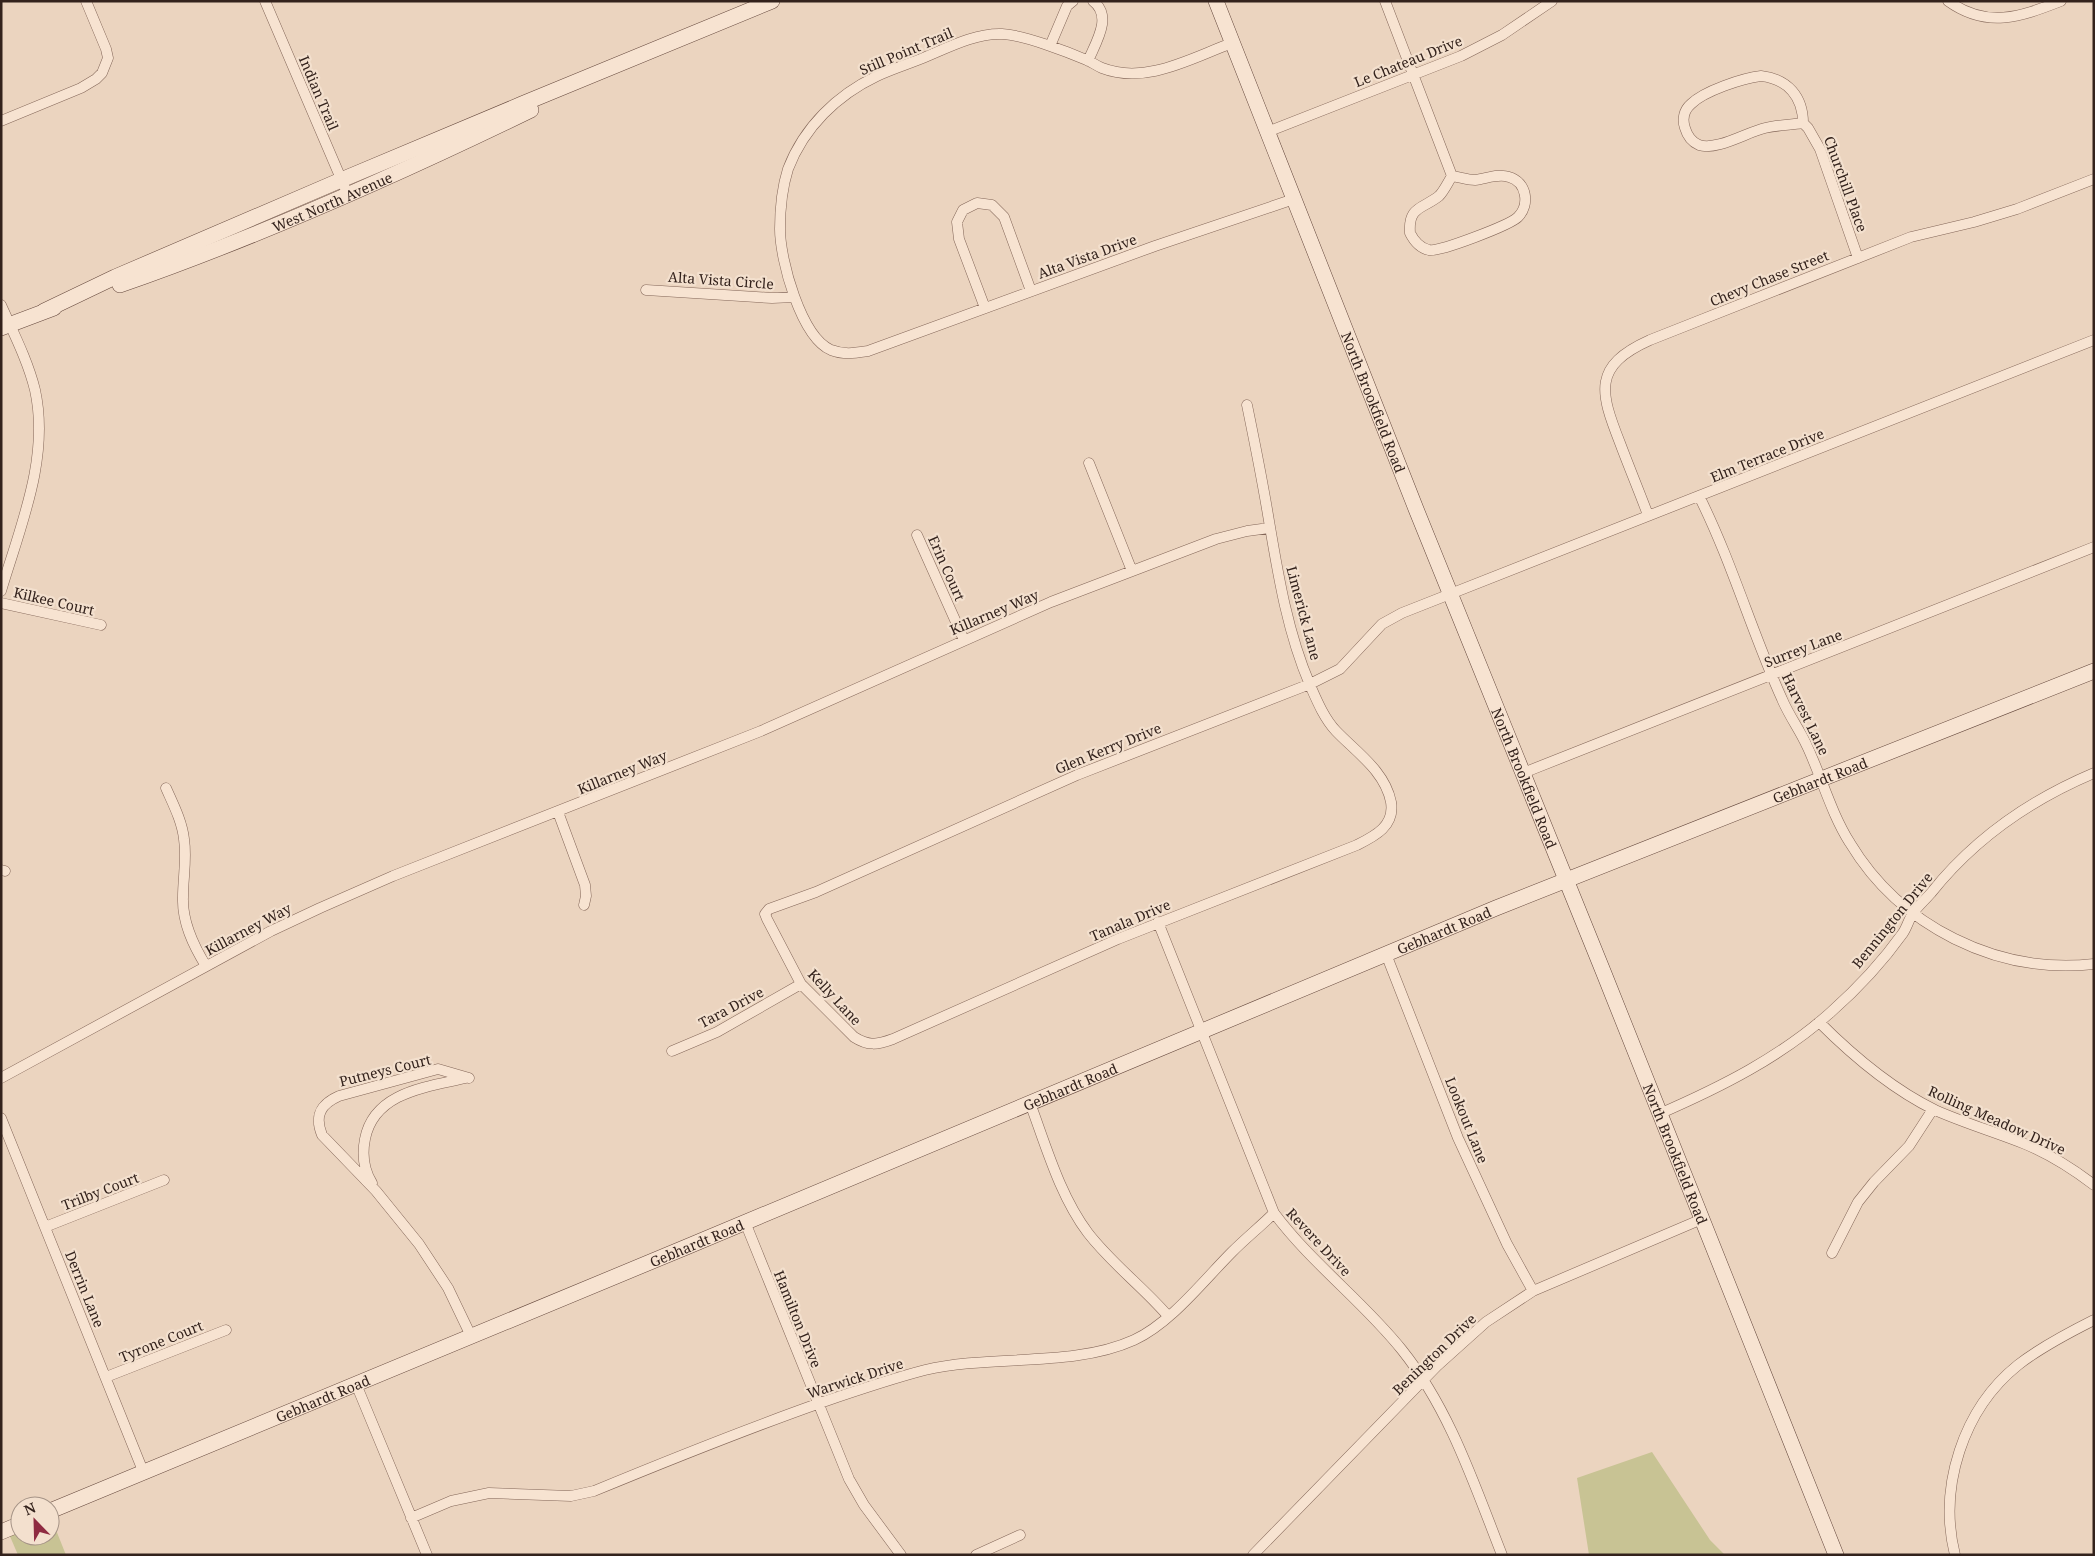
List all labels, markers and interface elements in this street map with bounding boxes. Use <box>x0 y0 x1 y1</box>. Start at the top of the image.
street label: Still Point Trail <box>856 23 956 79</box>
street label: Le Chateau Drive <box>1351 31 1465 91</box>
street label: Indian Trail <box>295 53 344 134</box>
street label: Churchill Place <box>1820 133 1872 235</box>
street label: West North Avenue <box>269 167 395 236</box>
street label: Alta Vista Drive <box>1035 229 1139 283</box>
street label: Chevy Chase Street <box>1707 245 1831 311</box>
street label: Alta Vista Circle <box>668 267 774 293</box>
street label: North Brookfield Road <box>1338 329 1410 476</box>
street label: Elm Terrace Drive <box>1707 424 1827 486</box>
street label: Erin Court <box>924 532 970 604</box>
street label: Limerick Lane <box>1282 564 1326 662</box>
street label: Kilkee Court <box>12 582 96 620</box>
street label: Killarney Way <box>947 585 1041 639</box>
street label: Surrey Lane <box>1761 624 1845 672</box>
street label: Harvest Lane <box>1778 670 1834 758</box>
street label: North Brookfield Road <box>1488 705 1562 851</box>
street label: Glen Kerry Drive <box>1052 718 1164 778</box>
street label: Killarney Way <box>575 745 670 799</box>
street label: Gebhardt Road <box>1770 752 1870 807</box>
street label: Bennington Drive <box>1847 868 1937 972</box>
street label: Tanala Drive <box>1087 895 1173 945</box>
street label: Killarney Way <box>202 898 294 960</box>
street label: Gebhardt Road <box>1394 902 1494 958</box>
street label: Kelly Lane <box>804 965 866 1029</box>
street label: Tara Drive <box>695 982 767 1032</box>
street label: Putneys Court <box>337 1049 433 1091</box>
street label: Gebhardt Road <box>1020 1058 1120 1114</box>
street label: Lookout Lane <box>1441 1074 1493 1166</box>
street label: North Brookfield Road <box>1639 1080 1713 1227</box>
street label: Rolling Meadow Drive <box>1925 1081 2069 1159</box>
street label: Trilby Court <box>59 1168 141 1214</box>
street label: Revere Drive <box>1282 1204 1356 1280</box>
street label: Gebhardt Road <box>647 1214 747 1271</box>
street label: Derrin Lane <box>61 1248 109 1330</box>
street label: Hamilton Drive <box>770 1267 826 1371</box>
street label: Benington Drive <box>1388 1309 1480 1399</box>
street label: Tyrone Court <box>116 1316 206 1366</box>
street label: Warwick Drive <box>804 1353 906 1403</box>
street label: Gebhardt Road <box>272 1370 373 1426</box>
north arrow <box>10 1496 60 1546</box>
text: N <box>21 1498 39 1519</box>

